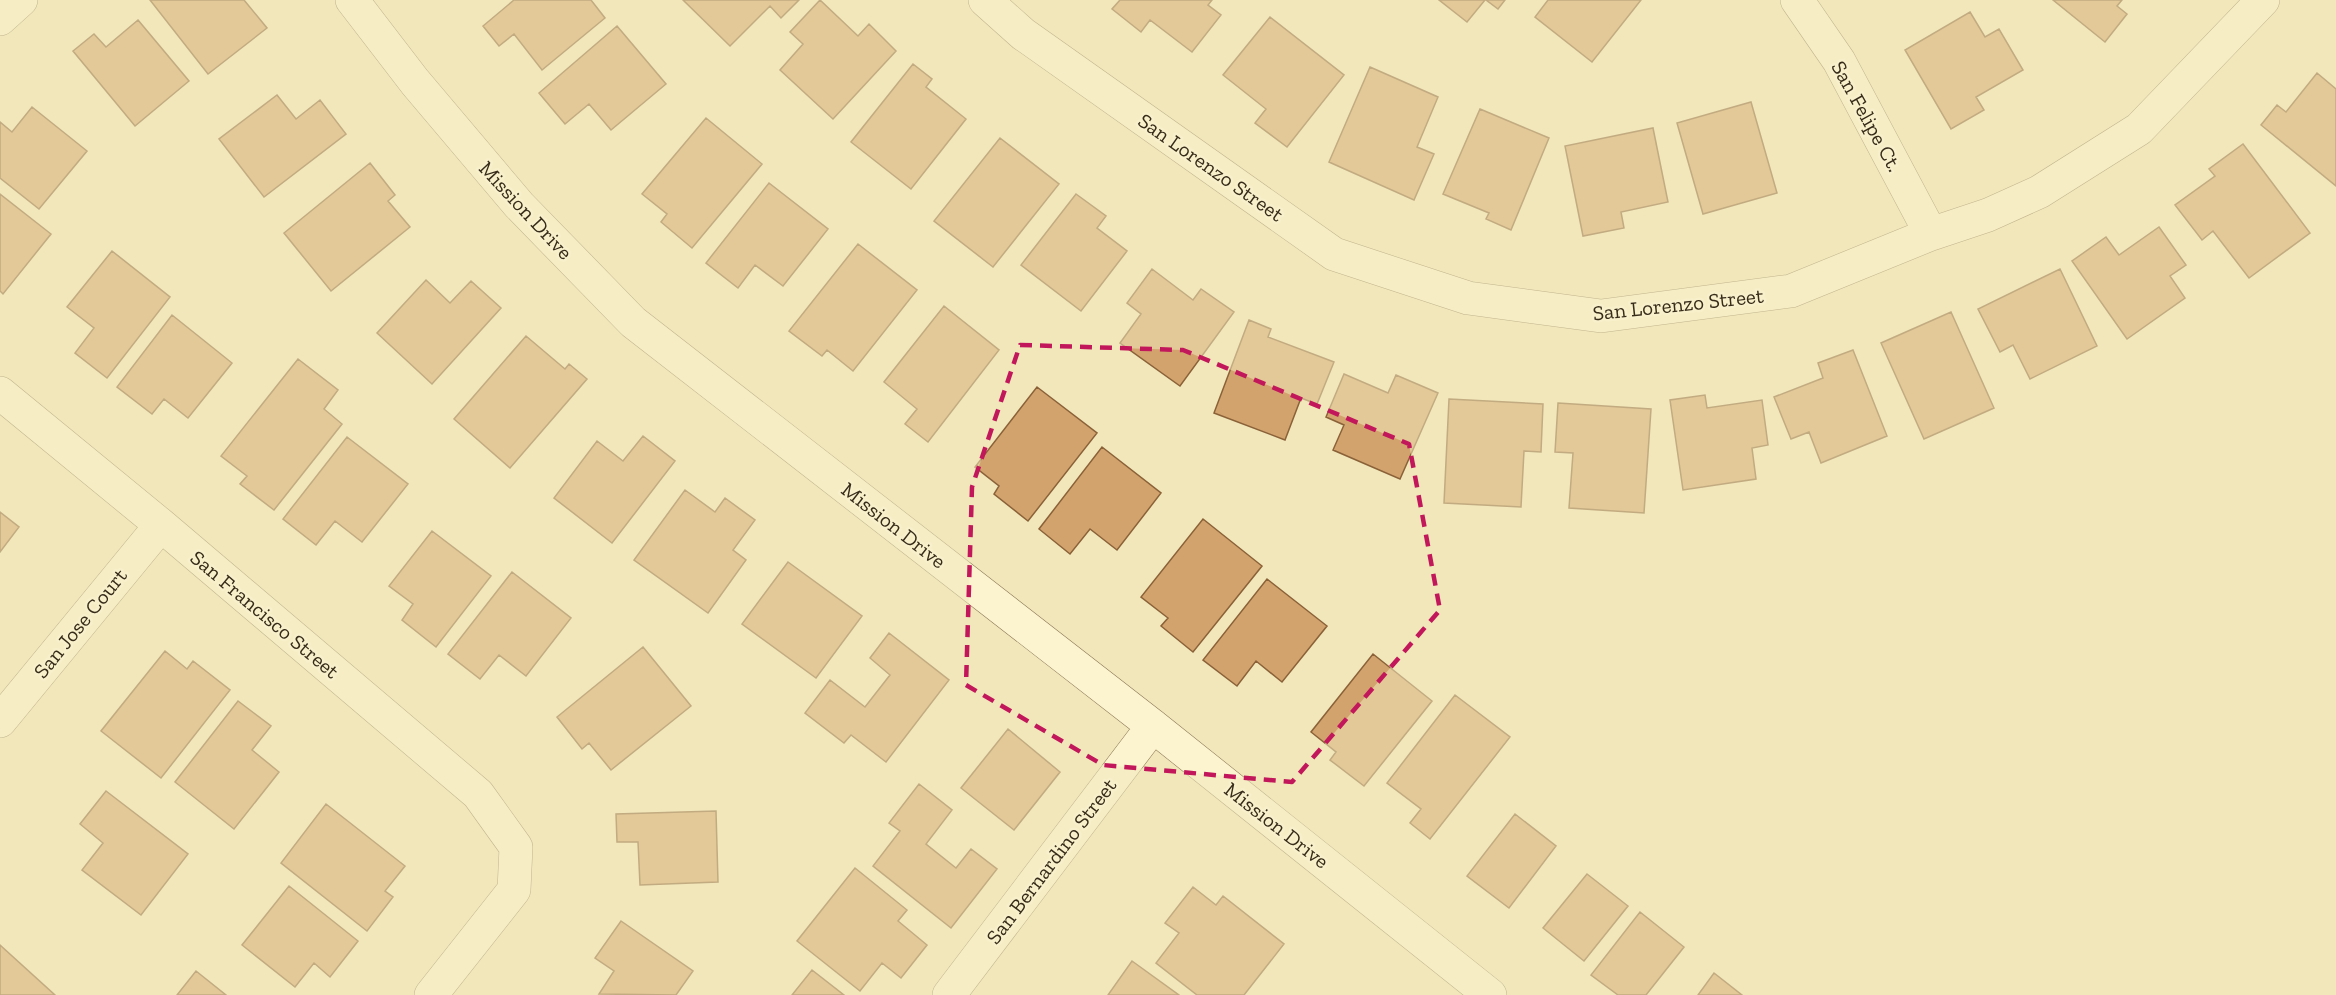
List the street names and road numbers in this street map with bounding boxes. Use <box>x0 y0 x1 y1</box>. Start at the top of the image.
street label: San Felipe Ct. <box>1826 56 1908 176</box>
street label: San Lorenzo Street <box>1134 108 1289 227</box>
street label: Mission Drive <box>474 156 578 265</box>
street label: San Lorenzo Street <box>1591 283 1765 325</box>
street label: Mission Drive <box>837 476 951 574</box>
street label: San Francisco Street <box>186 545 345 684</box>
street label: San Jose Court <box>28 563 132 683</box>
street label: San Bernardino Street <box>981 773 1122 949</box>
street label: Mission Drive <box>1220 776 1334 874</box>

